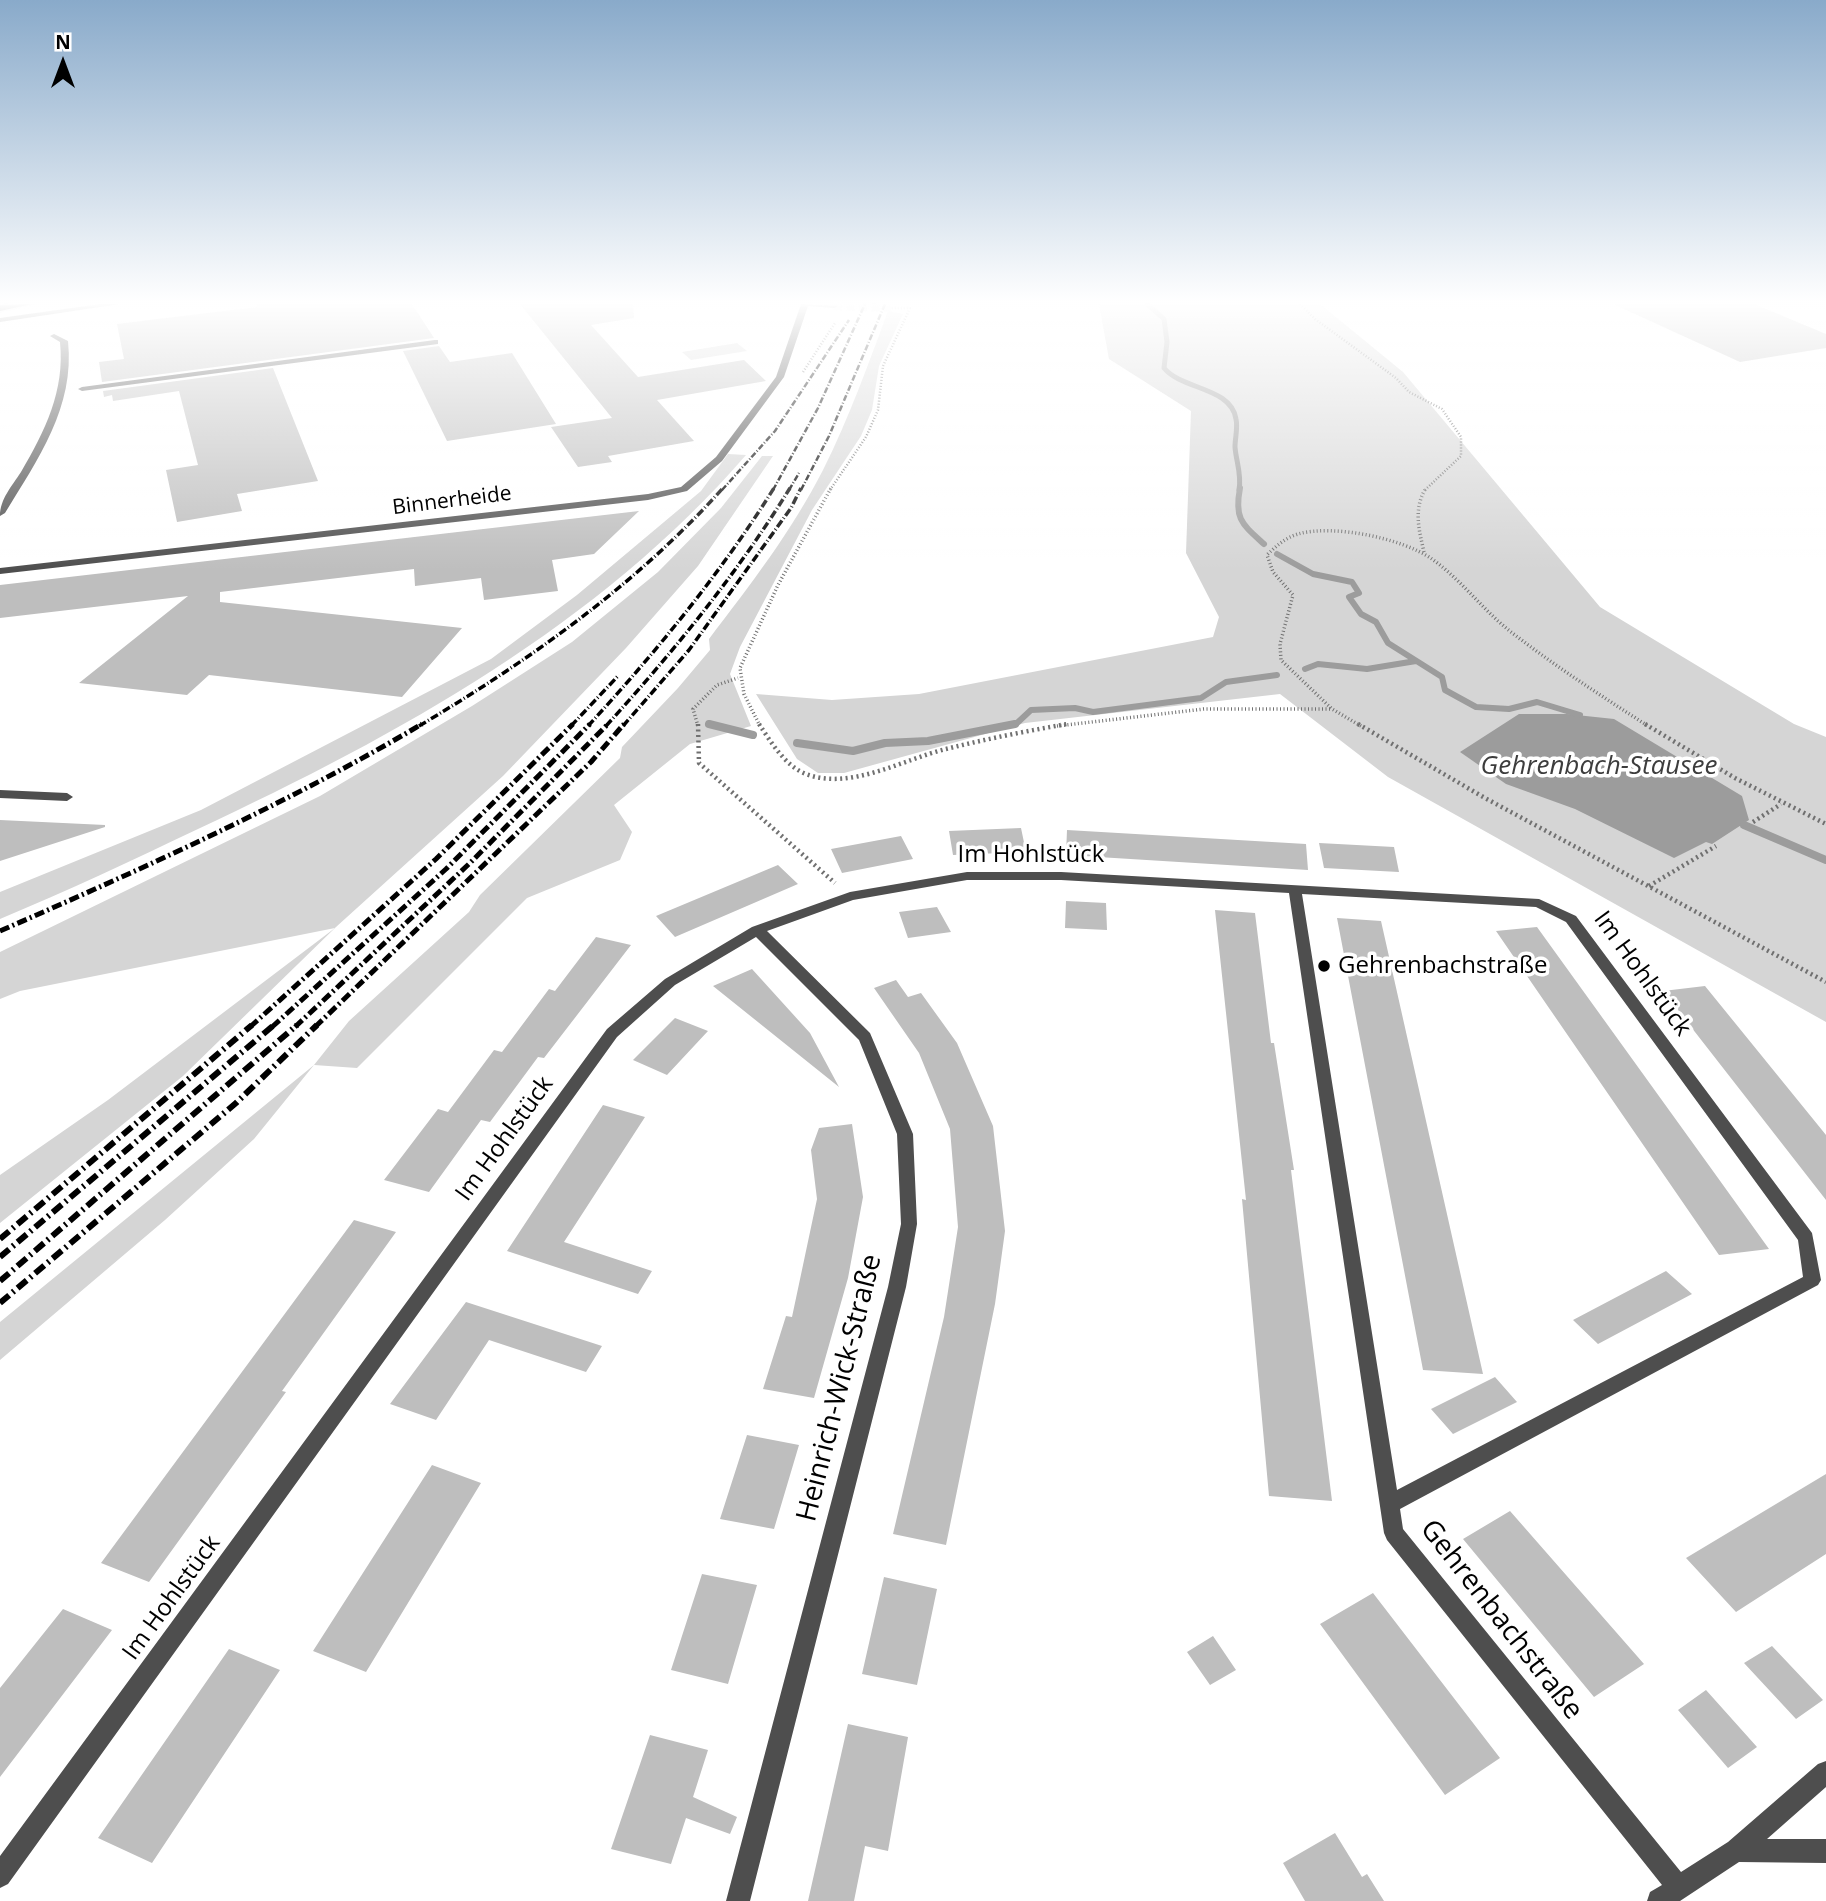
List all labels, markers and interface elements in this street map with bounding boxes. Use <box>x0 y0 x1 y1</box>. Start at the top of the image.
north arrow <box>28 28 98 98</box>
text: N <box>55 29 71 55</box>
street label: Binnerheide <box>391 481 513 521</box>
water label: Gehrenbach-Stausee <box>1481 751 1717 783</box>
street label: Im Hohlstück <box>958 841 1104 869</box>
street label: Im Hohlstück <box>1587 906 1697 1042</box>
place label: Gehrenbachstraße <box>1338 952 1547 980</box>
marker: Gehrenbachstraße <box>1316 958 1332 974</box>
street label: Im Hohlstück <box>450 1071 560 1207</box>
street label: Heinrich-Wick-Straße <box>791 1251 889 1525</box>
street label: Gehrenbachstraße <box>1413 1513 1589 1727</box>
street label: Im Hohlstück <box>117 1530 227 1666</box>

